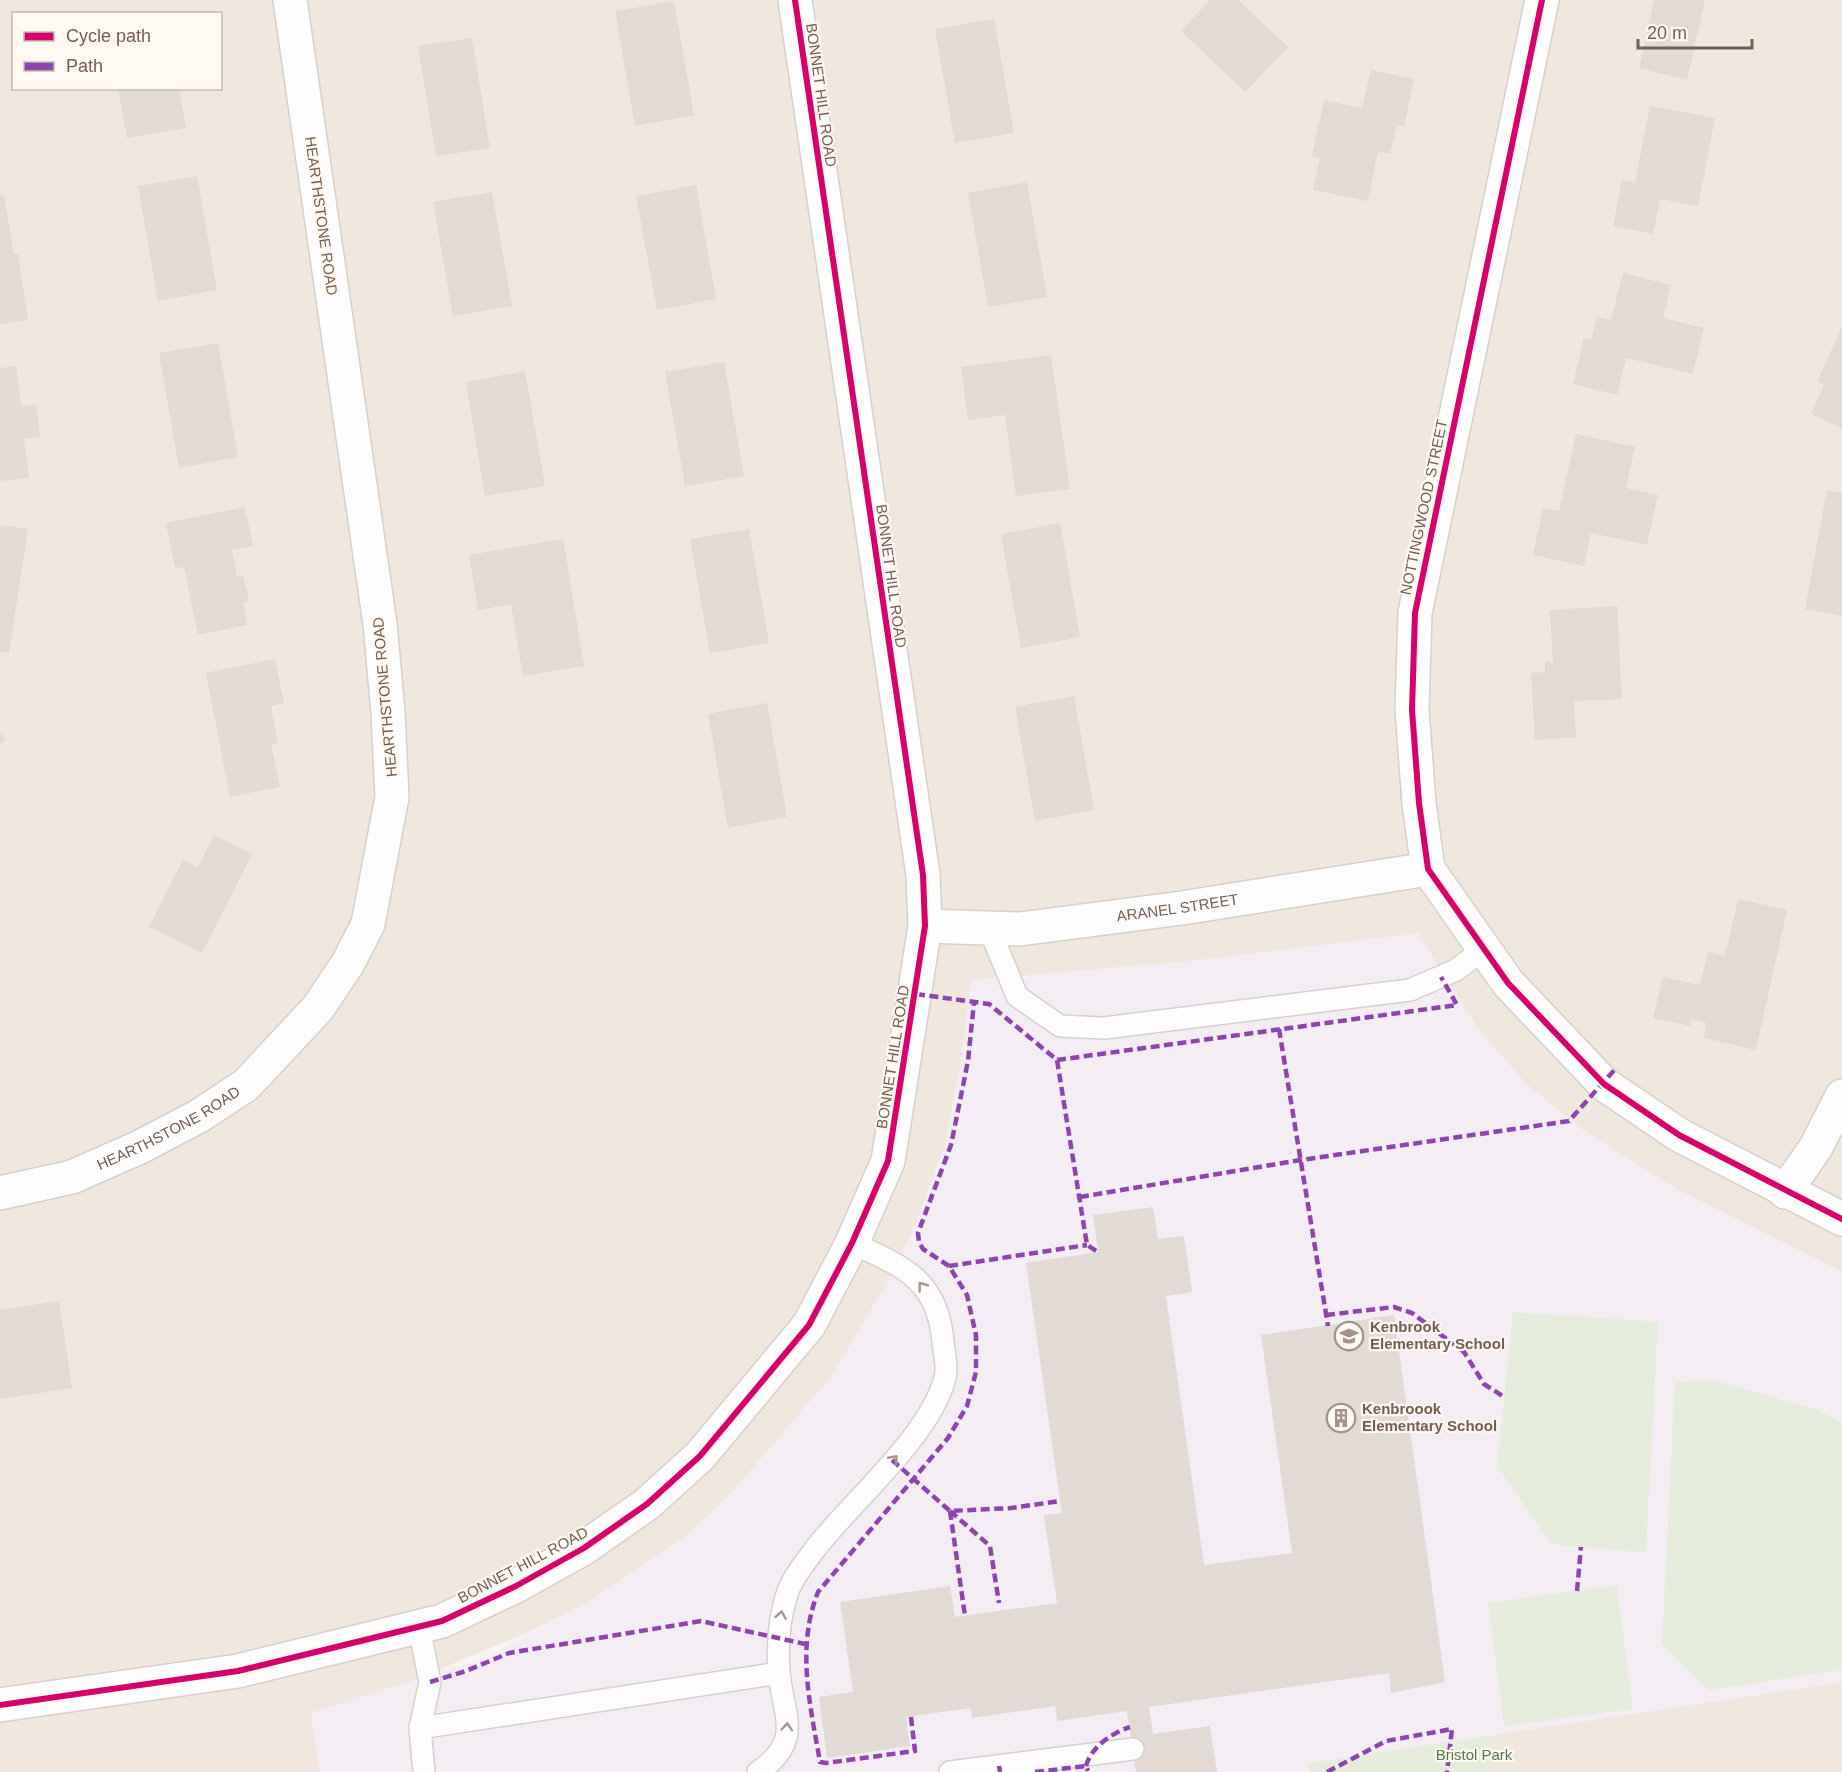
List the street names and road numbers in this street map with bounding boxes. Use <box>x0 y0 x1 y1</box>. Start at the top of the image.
street label: BONNET HILL ROAD <box>803 22 840 168</box>
street label: HEARTHSTONE ROAD <box>302 135 341 297</box>
street label: NOTTINGWOOD STREET <box>1397 418 1450 596</box>
street label: BONNET HILL ROAD <box>873 503 910 649</box>
street label: HEARTHSTONE ROAD <box>369 616 400 778</box>
street label: ARANEL STREET <box>1116 890 1240 924</box>
street label: BONNET HILL ROAD <box>873 984 912 1130</box>
street label: HEARTHSTONE ROAD <box>94 1082 243 1173</box>
street label: BONNET HILL ROAD <box>455 1523 591 1606</box>

